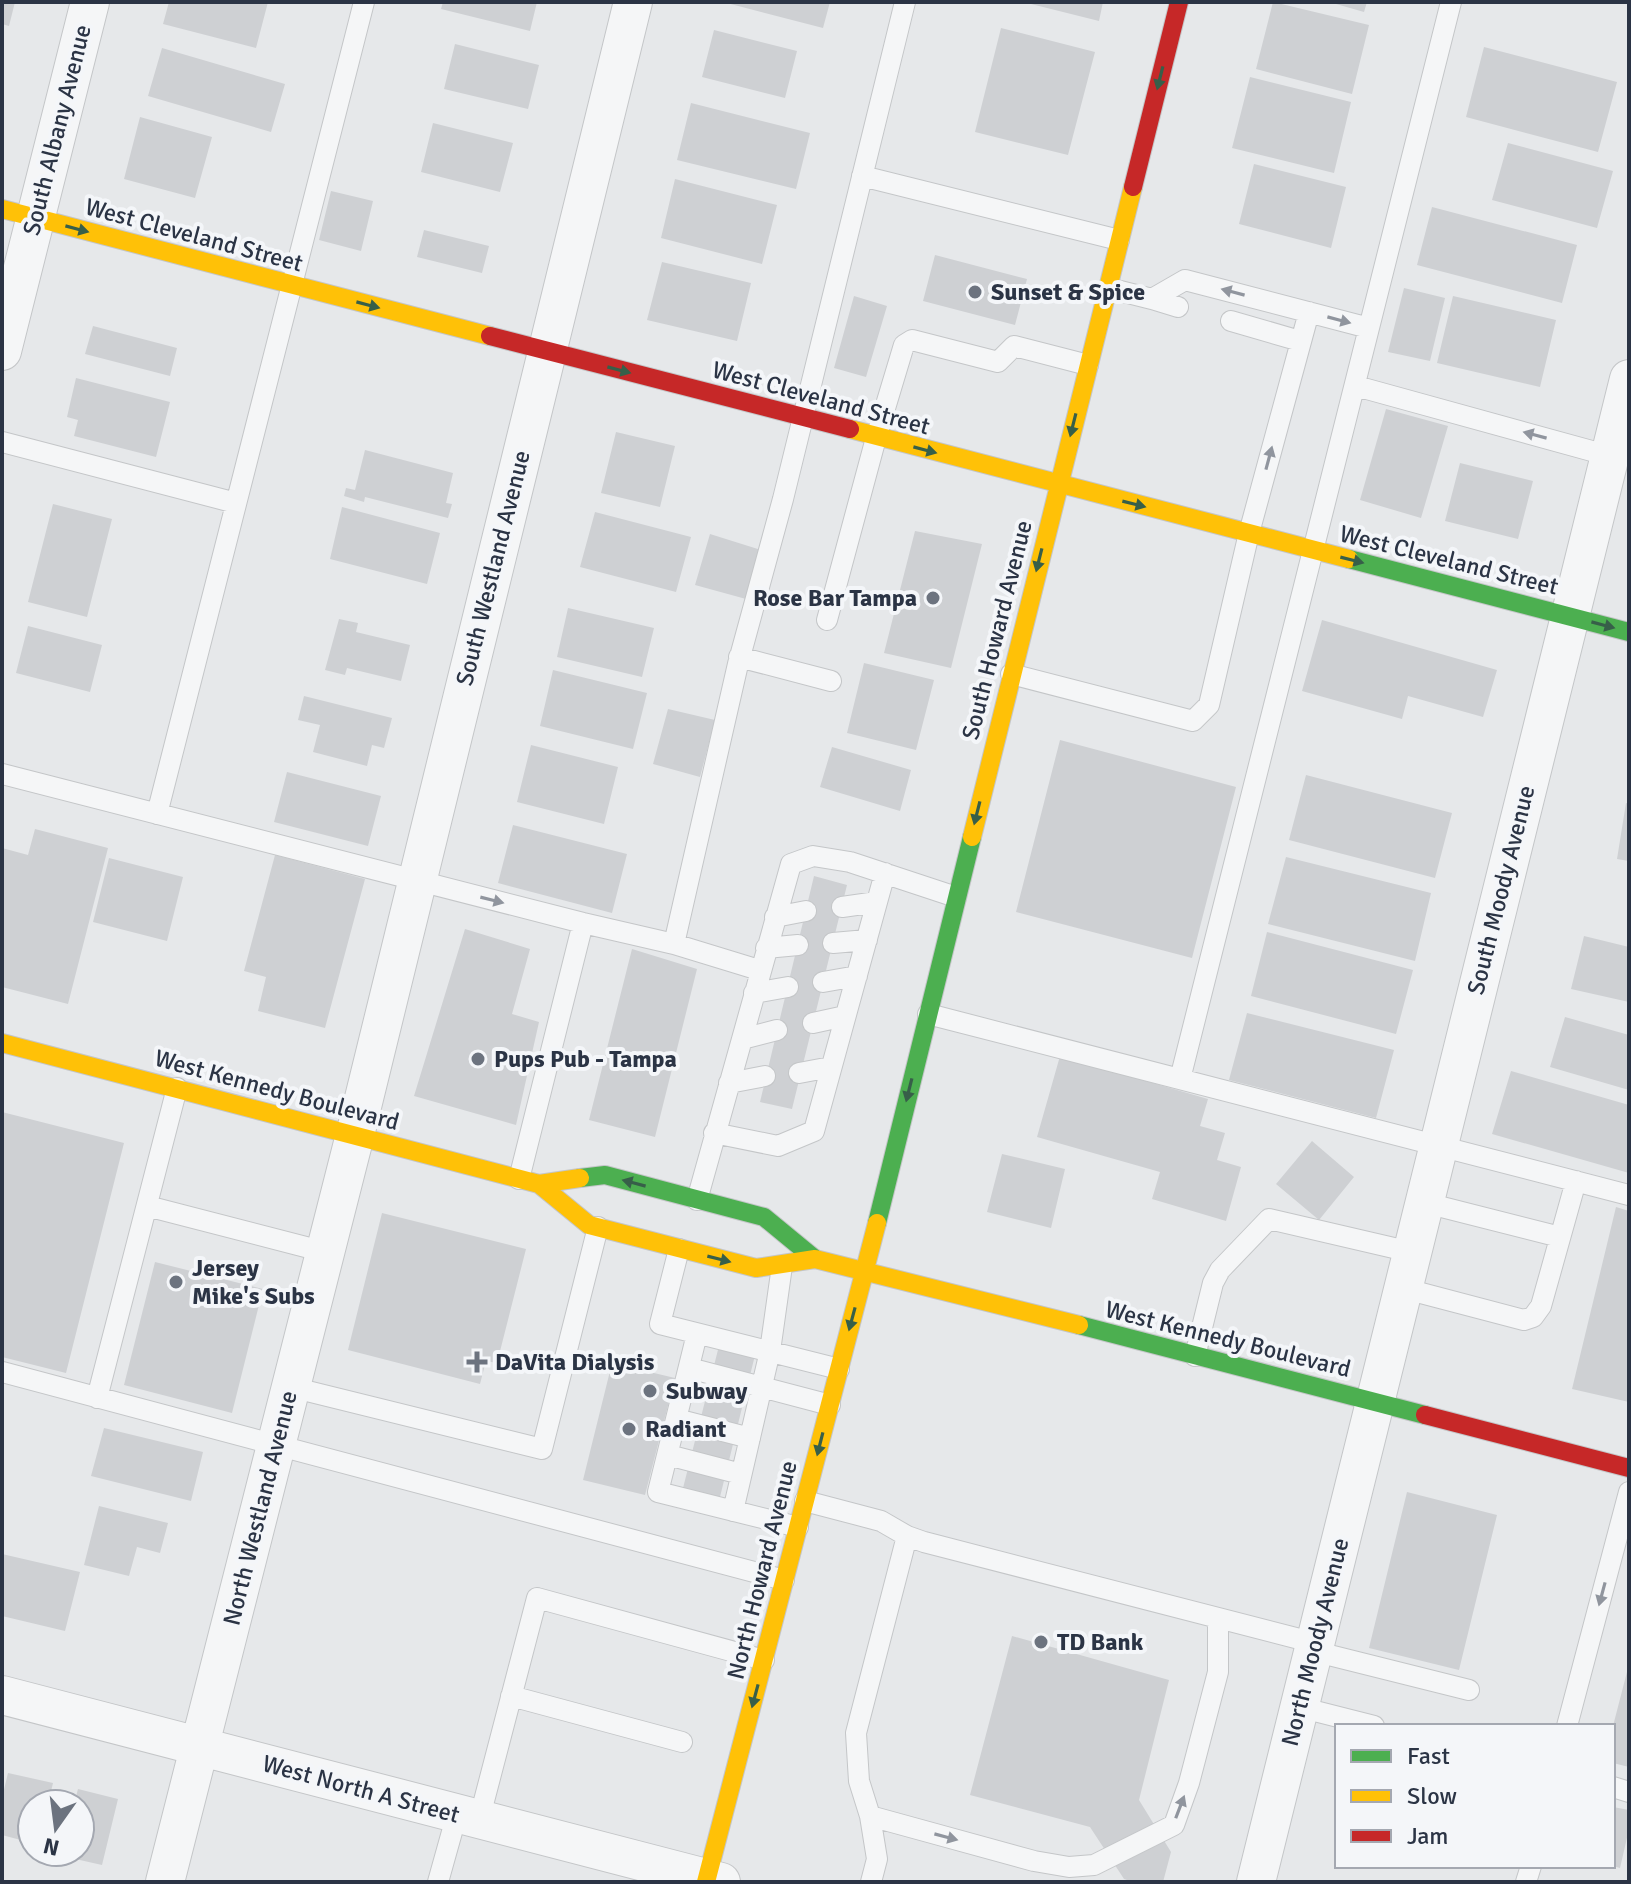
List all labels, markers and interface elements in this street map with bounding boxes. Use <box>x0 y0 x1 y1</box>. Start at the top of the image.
street label: South Albany Avenue <box>16 21 98 239</box>
one-way arrow <box>1154 65 1166 90</box>
street label: West Cleveland Street <box>82 192 306 278</box>
one-way arrow <box>65 223 90 235</box>
place label: Sunset & Spice <box>991 277 1145 307</box>
marker: Sunset & Spice <box>966 283 984 301</box>
one-way arrow <box>1220 286 1245 298</box>
one-way arrow <box>355 299 380 311</box>
one-way arrow <box>1327 314 1351 327</box>
street label: West Cleveland Street <box>709 355 933 441</box>
one-way arrow <box>607 365 632 377</box>
one-way arrow <box>1066 412 1079 437</box>
one-way arrow <box>1522 428 1546 441</box>
one-way arrow <box>913 445 938 457</box>
one-way arrow <box>1264 445 1276 470</box>
street label: South Westland Avenue <box>449 447 537 689</box>
one-way arrow <box>1121 498 1146 510</box>
street label: South Howard Avenue <box>955 517 1039 743</box>
street label: West Cleveland Street <box>1337 518 1561 602</box>
one-way arrow <box>1033 548 1045 573</box>
one-way arrow <box>1339 555 1364 567</box>
place label: Rose Bar Tampa <box>753 583 917 613</box>
marker: Rose Bar Tampa <box>924 589 942 607</box>
one-way arrow <box>1591 620 1616 632</box>
street label: South Moody Avenue <box>1461 782 1541 998</box>
one-way arrow <box>970 800 983 825</box>
one-way arrow <box>480 895 505 907</box>
street label: West Kennedy Boulevard <box>151 1043 403 1137</box>
place label: Pups Pub - Tampa <box>494 1044 677 1074</box>
marker: Pups Pub - Tampa <box>469 1050 487 1068</box>
one-way arrow <box>902 1078 914 1103</box>
one-way arrow <box>622 1177 647 1189</box>
place label: Jersey Mike's Subs <box>192 1253 315 1311</box>
one-way arrow <box>706 1253 731 1265</box>
marker: Jersey Mike's Subs <box>167 1273 185 1291</box>
street label: West Kennedy Boulevard <box>1102 1294 1354 1384</box>
one-way arrow <box>846 1307 858 1332</box>
place label: DaVita Dialysis <box>495 1347 655 1377</box>
marker: DaVita Dialysis <box>466 1351 488 1373</box>
place label: Subway <box>666 1376 747 1406</box>
marker: Subway <box>641 1382 659 1400</box>
street label: North Westland Avenue <box>216 1388 304 1628</box>
place label: Radiant <box>645 1414 726 1444</box>
marker: Radiant <box>620 1420 638 1438</box>
one-way arrow <box>813 1432 825 1457</box>
street label: North Howard Avenue <box>720 1458 804 1682</box>
street label: North Moody Avenue <box>1275 1535 1355 1749</box>
one-way arrow <box>1596 1582 1608 1607</box>
place label: TD Bank <box>1057 1627 1144 1657</box>
marker: TD Bank <box>1032 1633 1050 1651</box>
one-way arrow <box>748 1683 760 1708</box>
legend <box>1335 1724 1615 1868</box>
text: Fast <box>1407 1741 1450 1771</box>
street label: West North A Street <box>259 1748 463 1830</box>
text: Slow <box>1407 1781 1457 1811</box>
north arrow <box>16 1788 96 1868</box>
one-way arrow <box>1175 1795 1187 1819</box>
text: Jam <box>1407 1821 1448 1851</box>
one-way arrow <box>934 1831 958 1844</box>
text: N <box>41 1832 62 1862</box>

